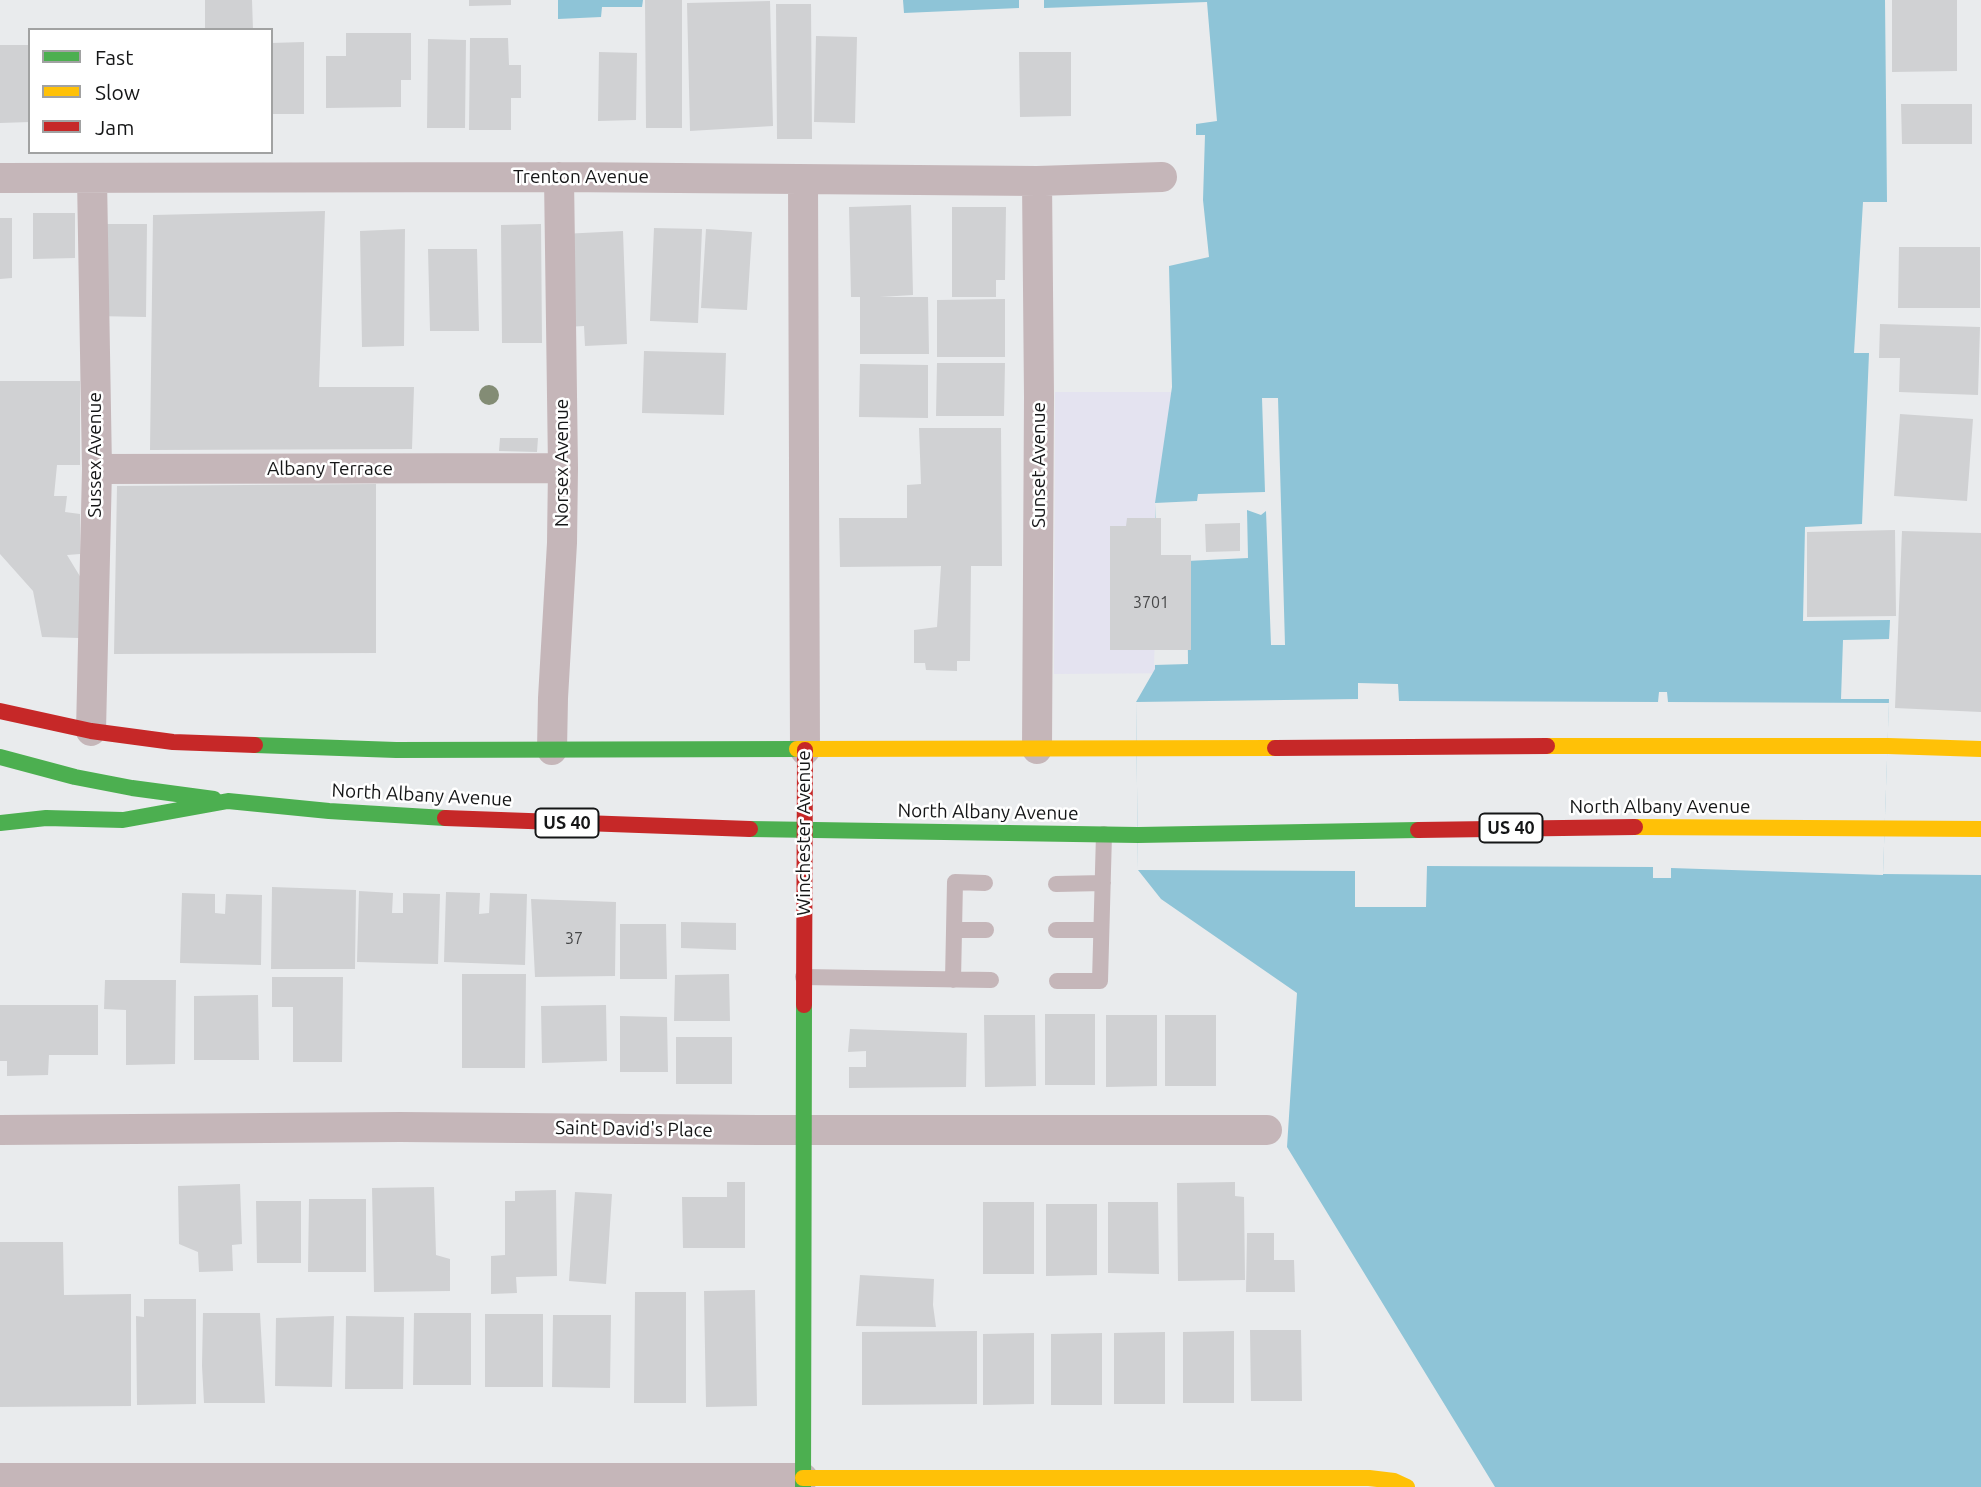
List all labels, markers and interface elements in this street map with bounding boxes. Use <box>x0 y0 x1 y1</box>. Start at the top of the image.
legend <box>28 28 273 154</box>
text: Fast <box>95 45 133 69</box>
text: Slow <box>95 80 140 104</box>
text: Jam <box>95 115 134 139</box>
street label: Trenton Avenue <box>513 166 649 188</box>
street label: Sussex Avenue <box>84 392 106 518</box>
street label: Norsex Avenue <box>551 399 573 527</box>
street label: Sunset Avenue <box>1028 402 1050 528</box>
street label: Albany Terrace <box>267 458 393 480</box>
house number: 3701 <box>1133 593 1169 613</box>
street label: Winchester Avenue <box>793 750 815 916</box>
street label: North Albany Avenue <box>331 779 513 811</box>
street label: North Albany Avenue <box>1570 796 1750 818</box>
street label: North Albany Avenue <box>897 799 1079 825</box>
road number: US 40 <box>536 808 598 838</box>
road number: US 40 <box>1480 814 1542 842</box>
house number: 37 <box>565 929 583 949</box>
street label: Saint David's Place <box>555 1116 713 1142</box>

